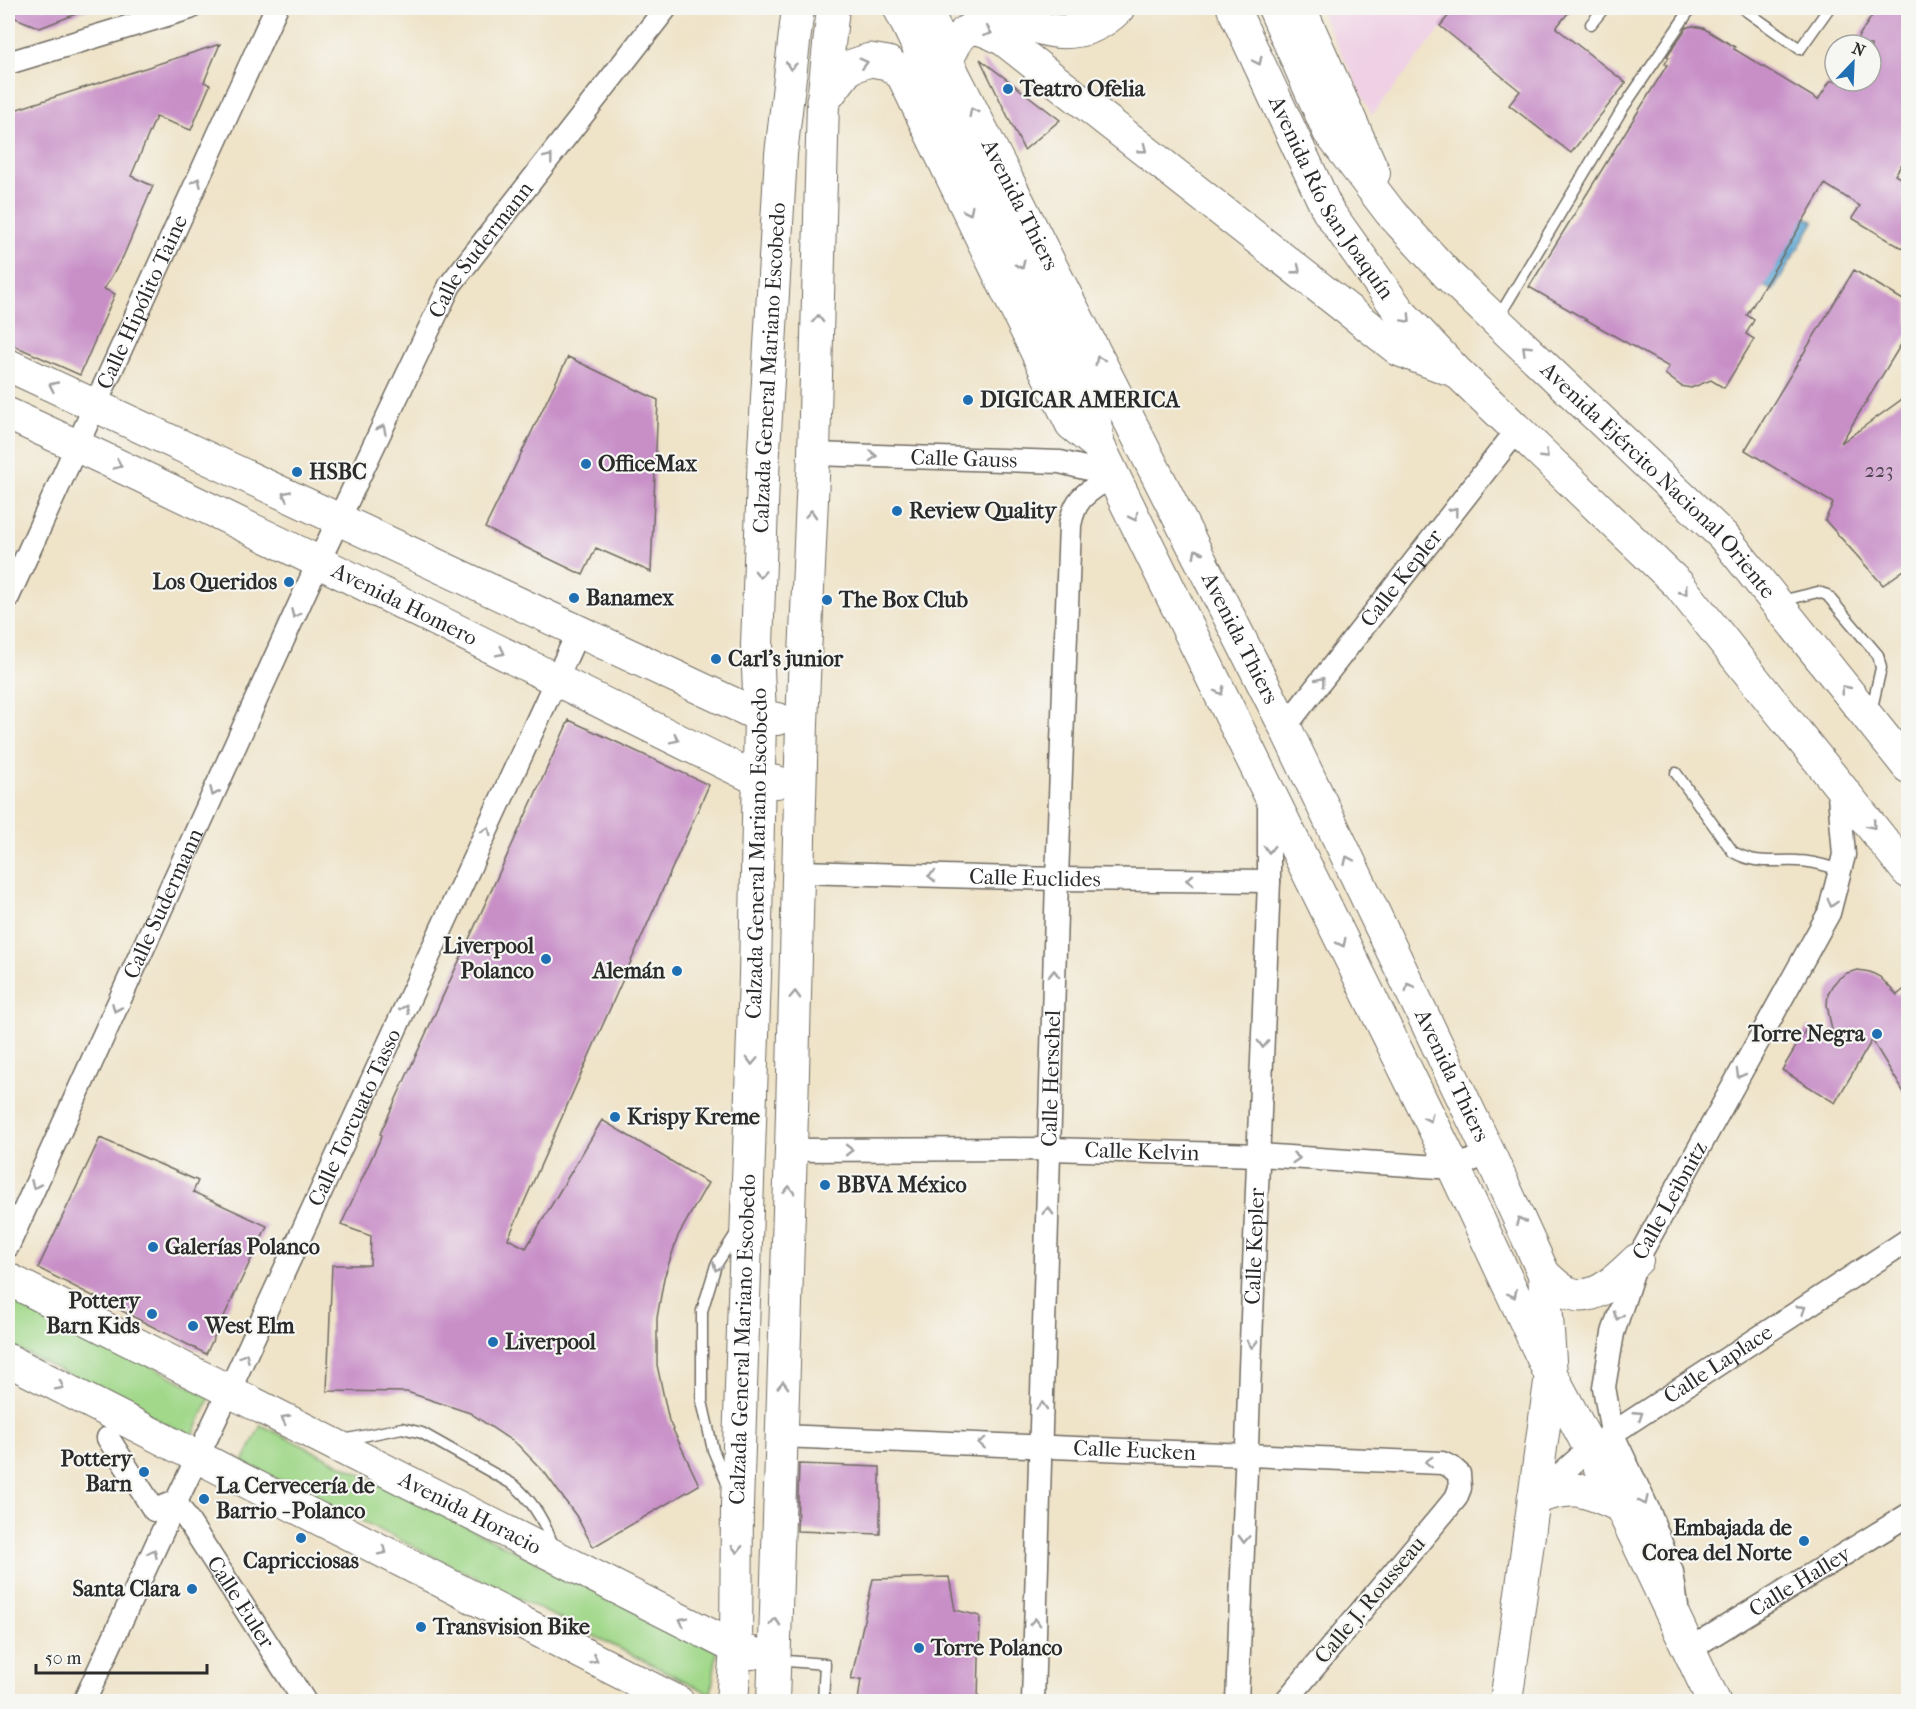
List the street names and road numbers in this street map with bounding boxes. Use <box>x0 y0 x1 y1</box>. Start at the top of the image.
street label: Avenida Río San Joaquín <box>1263 91 1400 305</box>
street label: Avenida Thiers <box>975 134 1064 275</box>
street label: Calle Sudermann <box>423 176 539 322</box>
street label: Calzada General Mariano Escobedo <box>748 202 791 534</box>
street label: Calle Hipólito Taine <box>91 211 193 393</box>
street label: Avenida Ejército Nacional Oriente <box>1535 356 1781 604</box>
street label: Calle Gauss <box>910 444 1018 474</box>
street label: Calle Kepler <box>1355 523 1448 632</box>
street label: Avenida Homero <box>327 557 482 651</box>
street label: Avenida Thiers <box>1195 567 1284 708</box>
street label: Calzada General Mariano Escobedo <box>741 687 773 1019</box>
street label: Calle Sudermann <box>118 824 209 983</box>
street label: Calle Euclides <box>969 864 1101 892</box>
street label: Avenida Thiers <box>1409 1004 1495 1146</box>
street label: Calle Herschel <box>1036 1009 1066 1147</box>
street label: Calle Torcuato Tasso <box>303 1025 407 1210</box>
street label: Calle Kelvin <box>1084 1137 1200 1166</box>
street label: Calle Leibnitz <box>1627 1137 1713 1264</box>
street label: Calzada General Mariano Escobedo <box>724 1173 761 1505</box>
street label: Calle Kepler <box>1239 1187 1270 1305</box>
street label: Calle Laplace <box>1659 1319 1778 1409</box>
street label: Calle Eucken <box>1073 1435 1197 1466</box>
street label: Avenida Horacio <box>394 1466 546 1560</box>
street label: Calle J. Rousseau <box>1309 1531 1431 1669</box>
street label: Calle Halley <box>1744 1540 1857 1623</box>
street label: Calle Euler <box>201 1551 280 1654</box>

